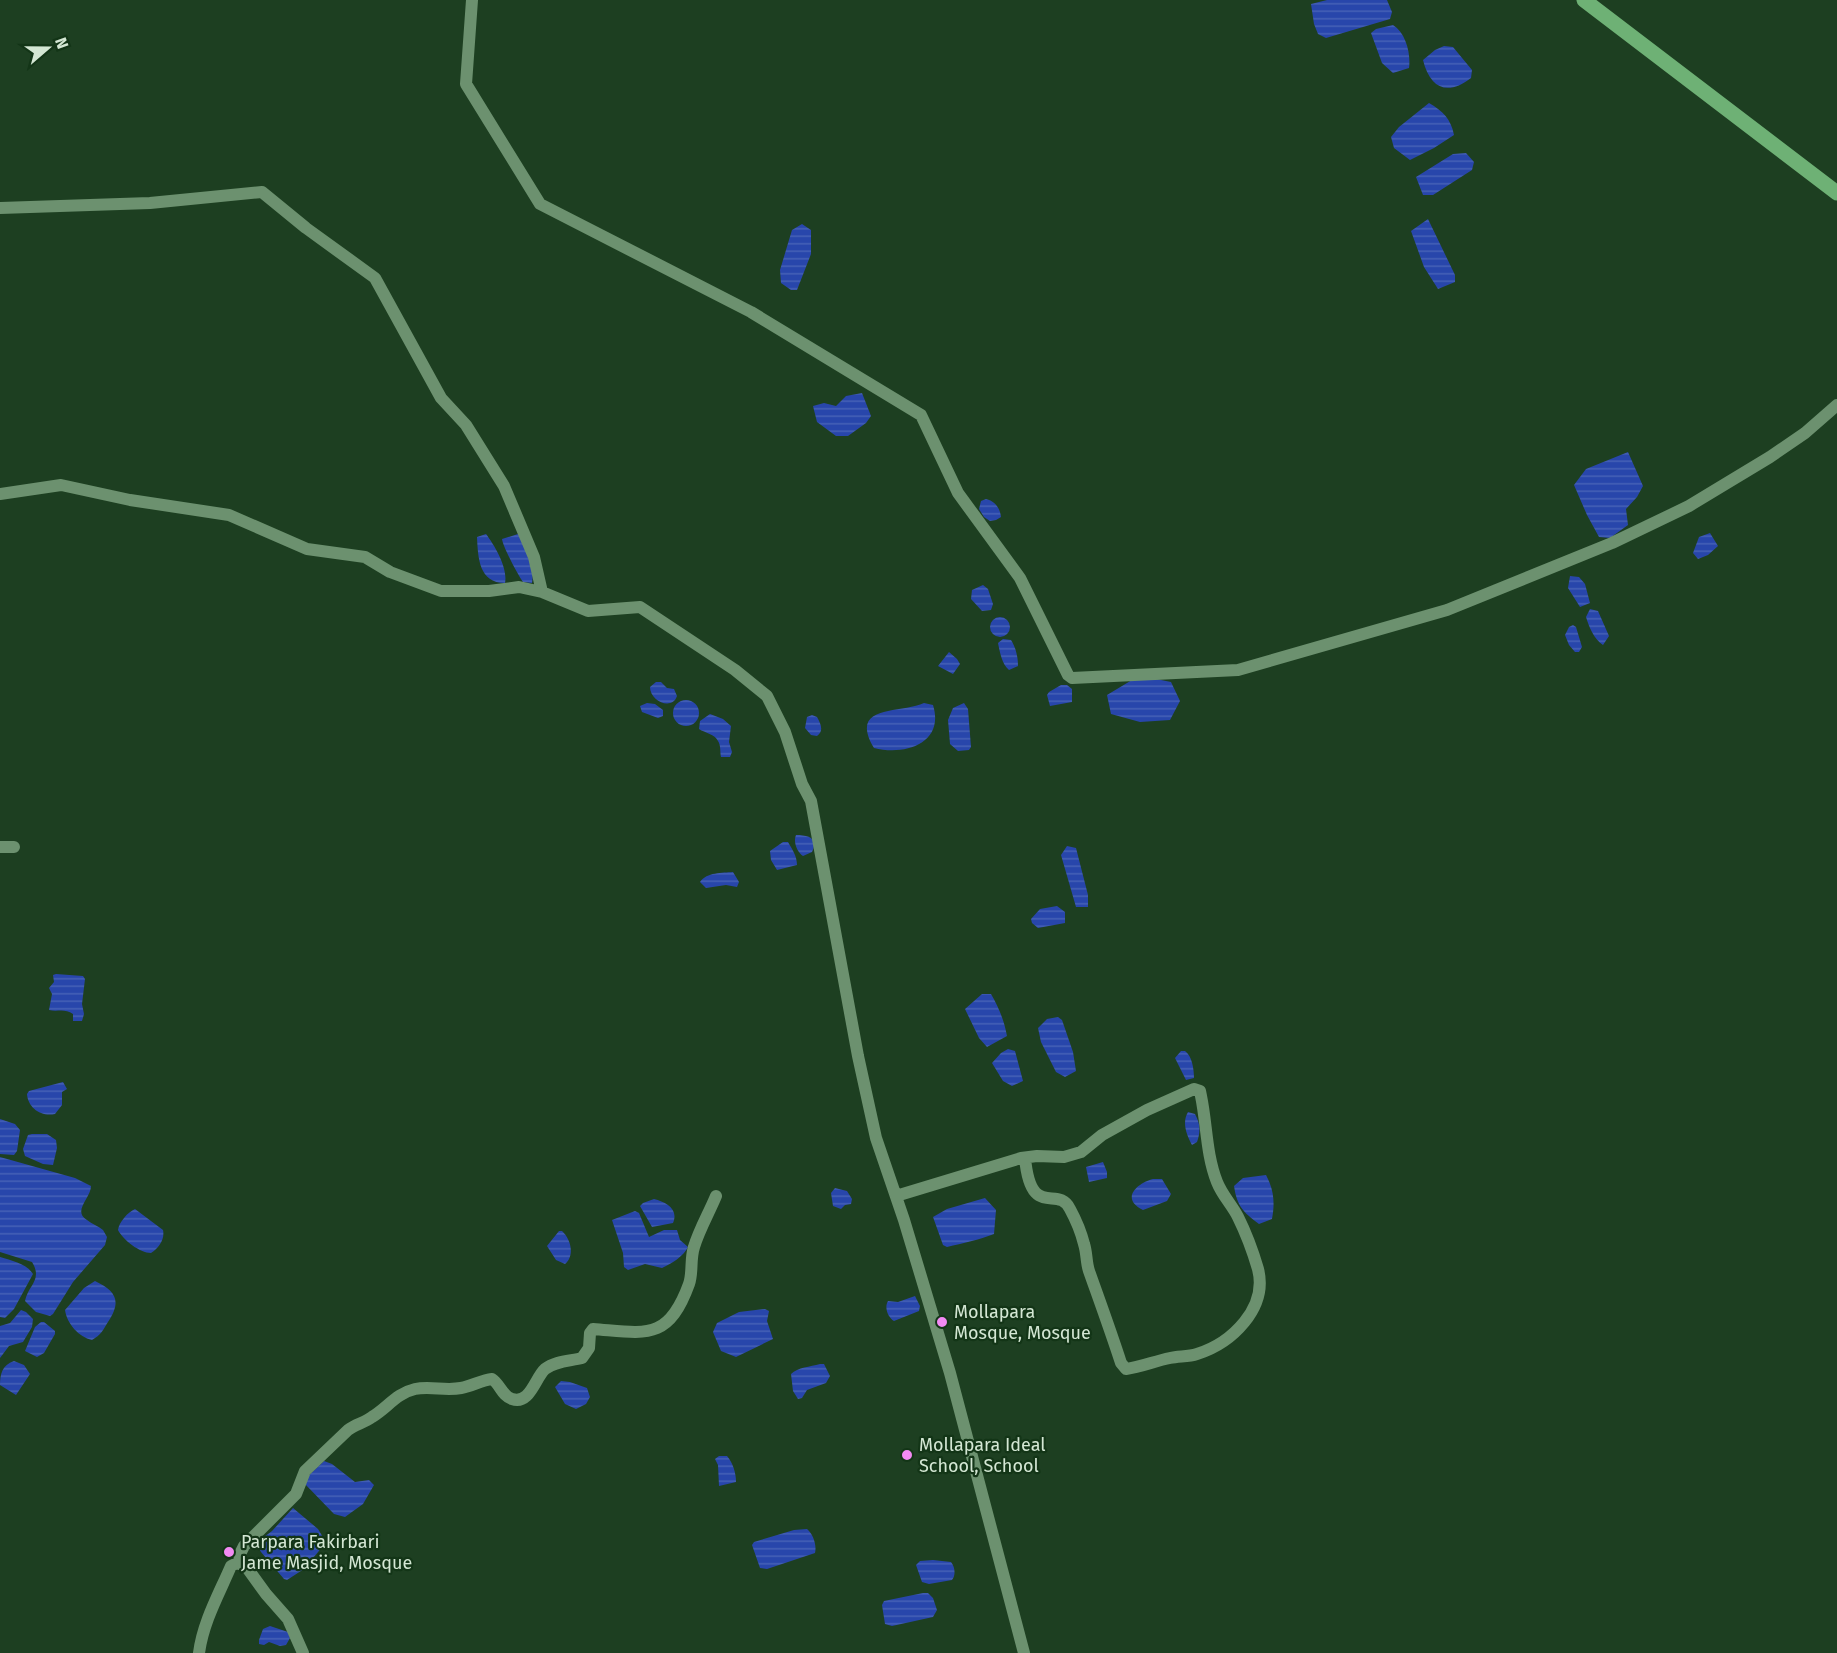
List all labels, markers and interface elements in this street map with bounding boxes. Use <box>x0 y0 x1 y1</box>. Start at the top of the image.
north arrow <box>18 18 78 78</box>
text: N <box>51 35 72 51</box>
place label: Mollapara Mosque, Mosque <box>954 1301 1091 1344</box>
marker: Mollapara Mosque, Mosque <box>935 1315 949 1329</box>
place label: Mollapara Ideal School, School <box>919 1434 1046 1477</box>
marker: Mollapara Ideal School, School <box>900 1448 914 1462</box>
place label: Parpara Fakirbari Jame Masjid, Mosque <box>241 1531 412 1574</box>
marker: Parpara Fakirbari Jame Masjid, Mosque <box>222 1545 236 1559</box>

